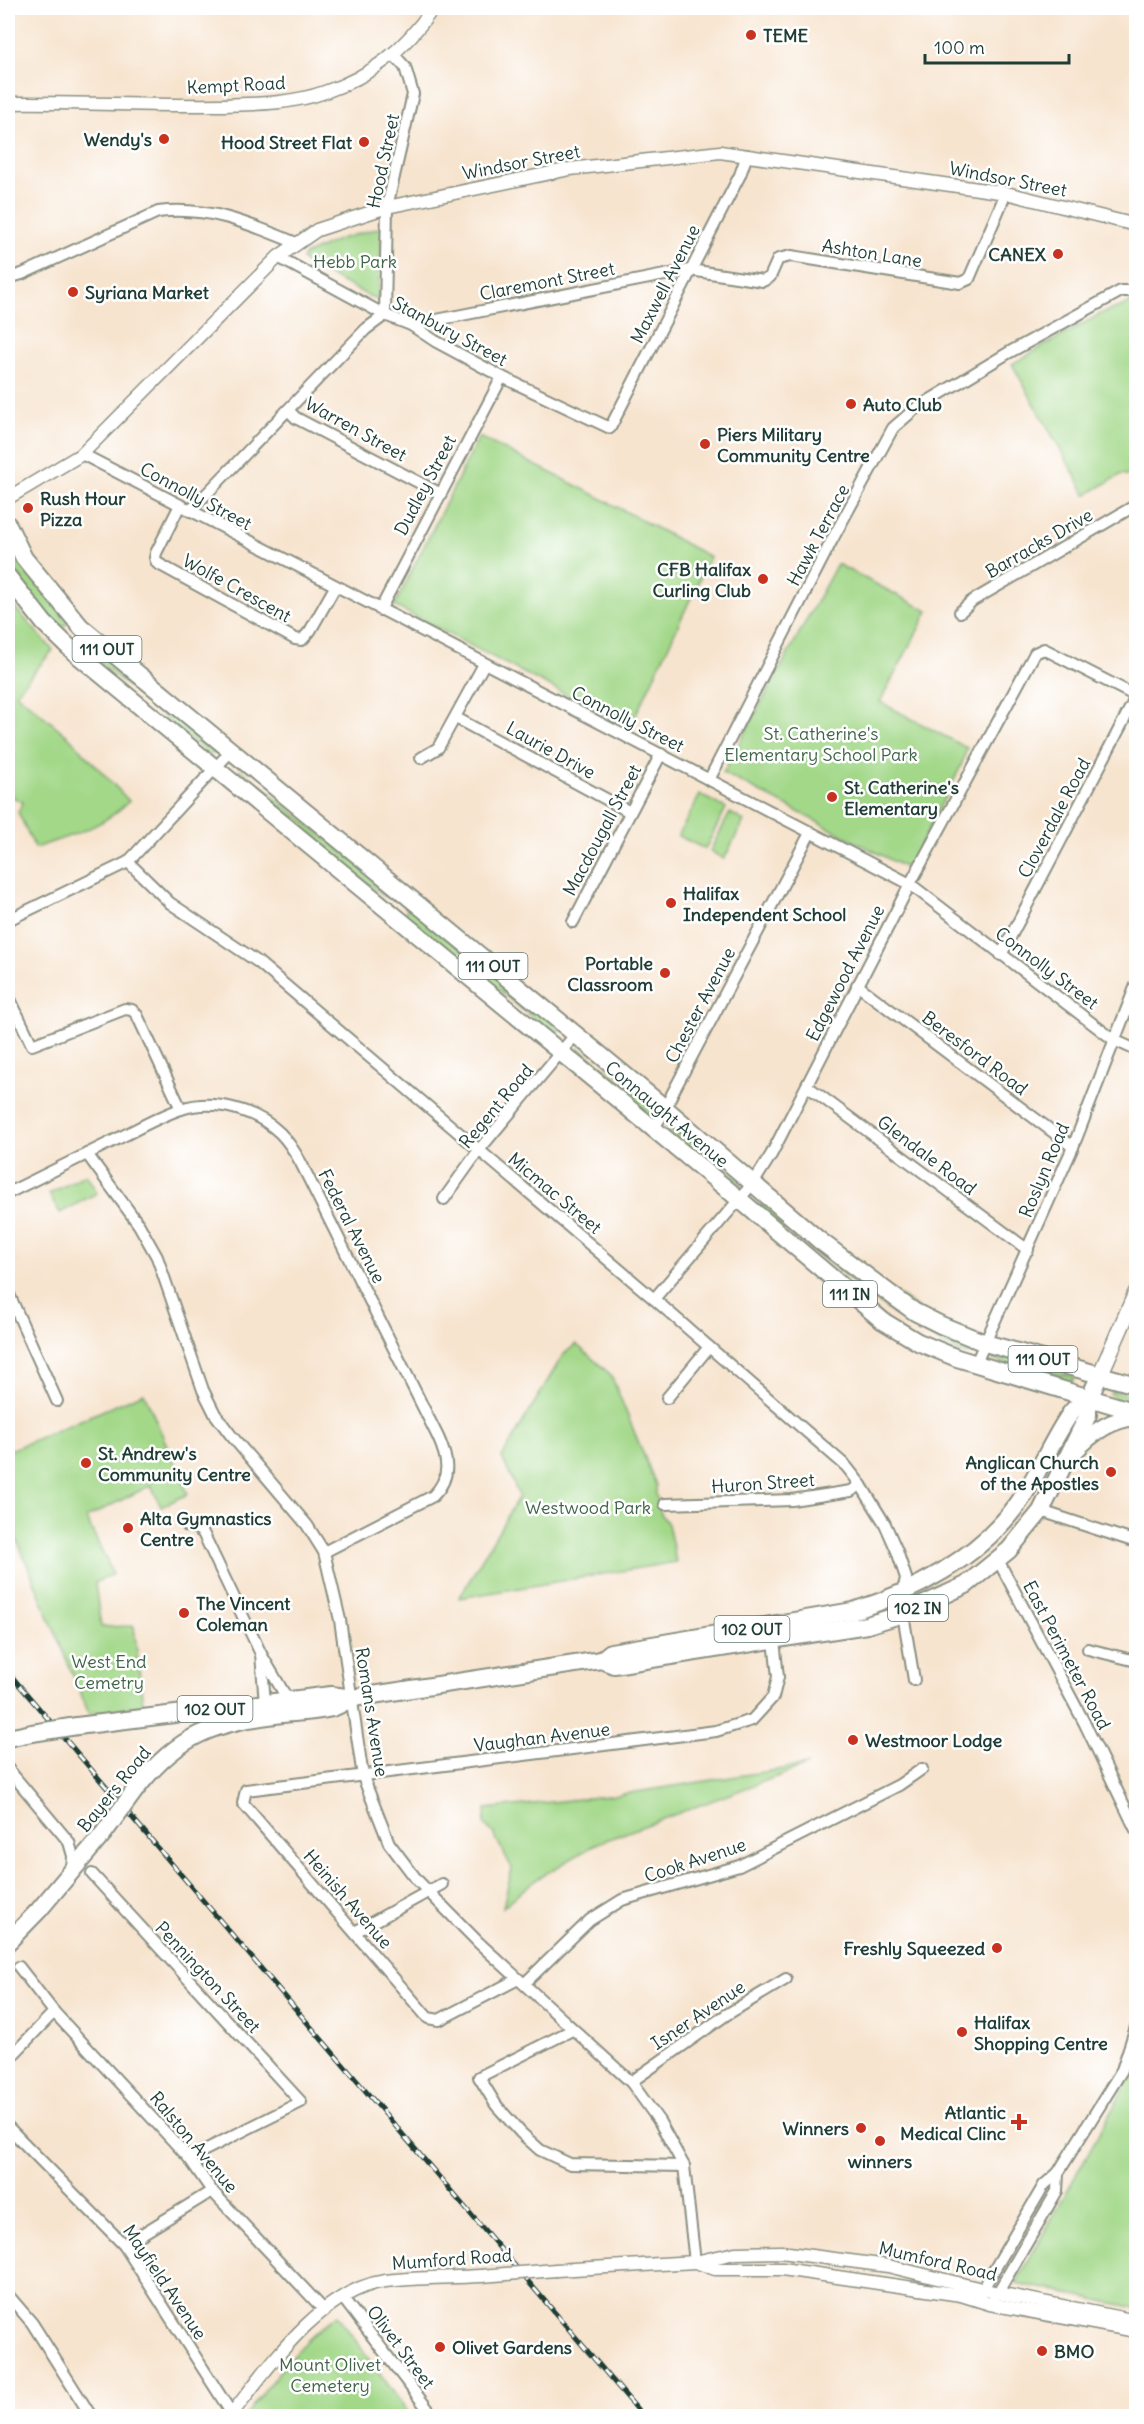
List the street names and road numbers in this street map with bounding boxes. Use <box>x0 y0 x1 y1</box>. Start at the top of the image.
street label: Kempt Road <box>186 71 286 99</box>
street label: Hood Street <box>362 112 404 210</box>
street label: Windsor Street <box>460 139 582 185</box>
street label: Windsor Street <box>947 156 1069 202</box>
street label: Maxwell Avenue <box>625 221 705 347</box>
street label: Ashton Lane <box>820 234 924 272</box>
street label: Claremont Street <box>477 257 617 305</box>
street label: Stanbury Street <box>389 291 511 371</box>
street label: Warren Street <box>301 392 411 466</box>
street label: Dudley Street <box>389 431 461 539</box>
street label: Connolly Street <box>136 457 256 535</box>
street label: Hawk Terrace <box>782 480 854 590</box>
street label: Barracks Drive <box>981 503 1097 583</box>
street label: Wolfe Crescent <box>179 549 295 627</box>
road number: 111 OUT <box>72 636 142 662</box>
street label: Connolly Street <box>568 681 688 757</box>
street label: Laurie Drive <box>502 716 600 784</box>
street label: Cloverdale Road <box>1013 754 1095 882</box>
street label: Macdougall Street <box>558 760 646 900</box>
street label: Edgewood Avenue <box>801 901 889 1045</box>
street label: Connolly Street <box>991 922 1103 1014</box>
street label: Chester Avenue <box>660 943 740 1067</box>
road number: 111 OUT <box>458 953 528 979</box>
street label: Beresford Road <box>918 1006 1033 1100</box>
street label: Connaught Avenue <box>601 1056 733 1172</box>
street label: Regent Road <box>454 1059 538 1153</box>
street label: Glendale Road <box>873 1110 981 1200</box>
street label: Roslyn Road <box>1014 1119 1074 1221</box>
street label: Micmac Street <box>503 1147 607 1239</box>
street label: Federal Avenue <box>313 1165 391 1287</box>
road number: 111 IN <box>823 1281 877 1307</box>
road number: 111 OUT <box>1008 1346 1078 1372</box>
street label: Huron Street <box>711 1468 815 1498</box>
street label: East Perimeter Road <box>1018 1577 1116 1734</box>
road number: 102 IN <box>888 1595 948 1621</box>
road number: 102 OUT <box>714 1616 789 1642</box>
street label: Romans Avenue <box>350 1646 394 1778</box>
road number: 102 OUT <box>178 1696 252 1722</box>
street label: Vaughan Avenue <box>473 1717 611 1757</box>
street label: Bayers Road <box>72 1741 156 1837</box>
street label: Cook Avenue <box>641 1833 749 1887</box>
street label: Heinish Avenue <box>299 1845 397 1953</box>
street label: Pennington Street <box>150 1916 266 2038</box>
street label: Isner Avenue <box>647 1975 749 2055</box>
street label: Ralston Avenue <box>145 2087 243 2197</box>
street label: Mayfield Avenue <box>118 2220 212 2344</box>
street label: Mumford Road <box>877 2236 1000 2286</box>
street label: Mumford Road <box>391 2243 513 2275</box>
street label: Olivet Street <box>362 2301 440 2393</box>

